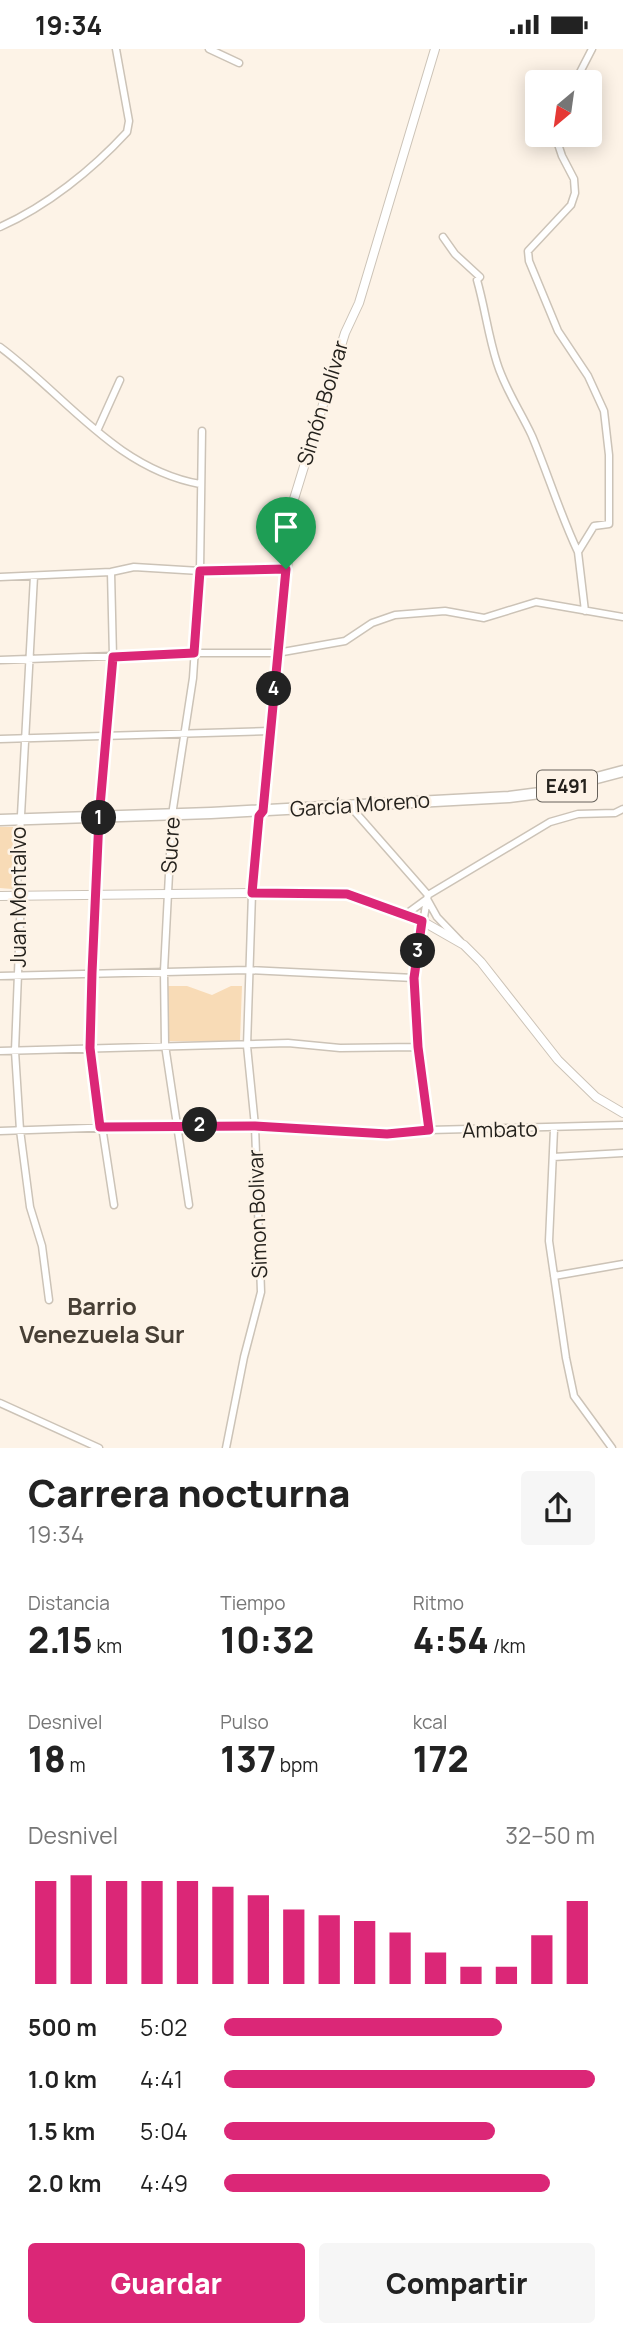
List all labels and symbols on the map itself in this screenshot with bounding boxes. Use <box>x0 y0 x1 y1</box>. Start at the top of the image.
north arrow <box>525 70 602 147</box>
street label: Simón Bolívar <box>290 336 354 469</box>
pin <box>256 497 316 569</box>
pin: 4 <box>256 671 292 707</box>
road number: E491 <box>537 771 597 801</box>
street label: García Moreno <box>289 785 431 823</box>
pin: 1 <box>82 801 116 835</box>
street label: Sucre <box>154 816 186 874</box>
street label: Juan Montalvo <box>4 827 32 967</box>
pin: 3 <box>400 933 436 969</box>
pin: 2 <box>182 1107 218 1143</box>
street label: Ambato <box>462 1114 538 1144</box>
street label: Simon Bolivar <box>241 1149 273 1279</box>
district label: Barrio Venezuela Sur <box>19 1289 185 1350</box>

